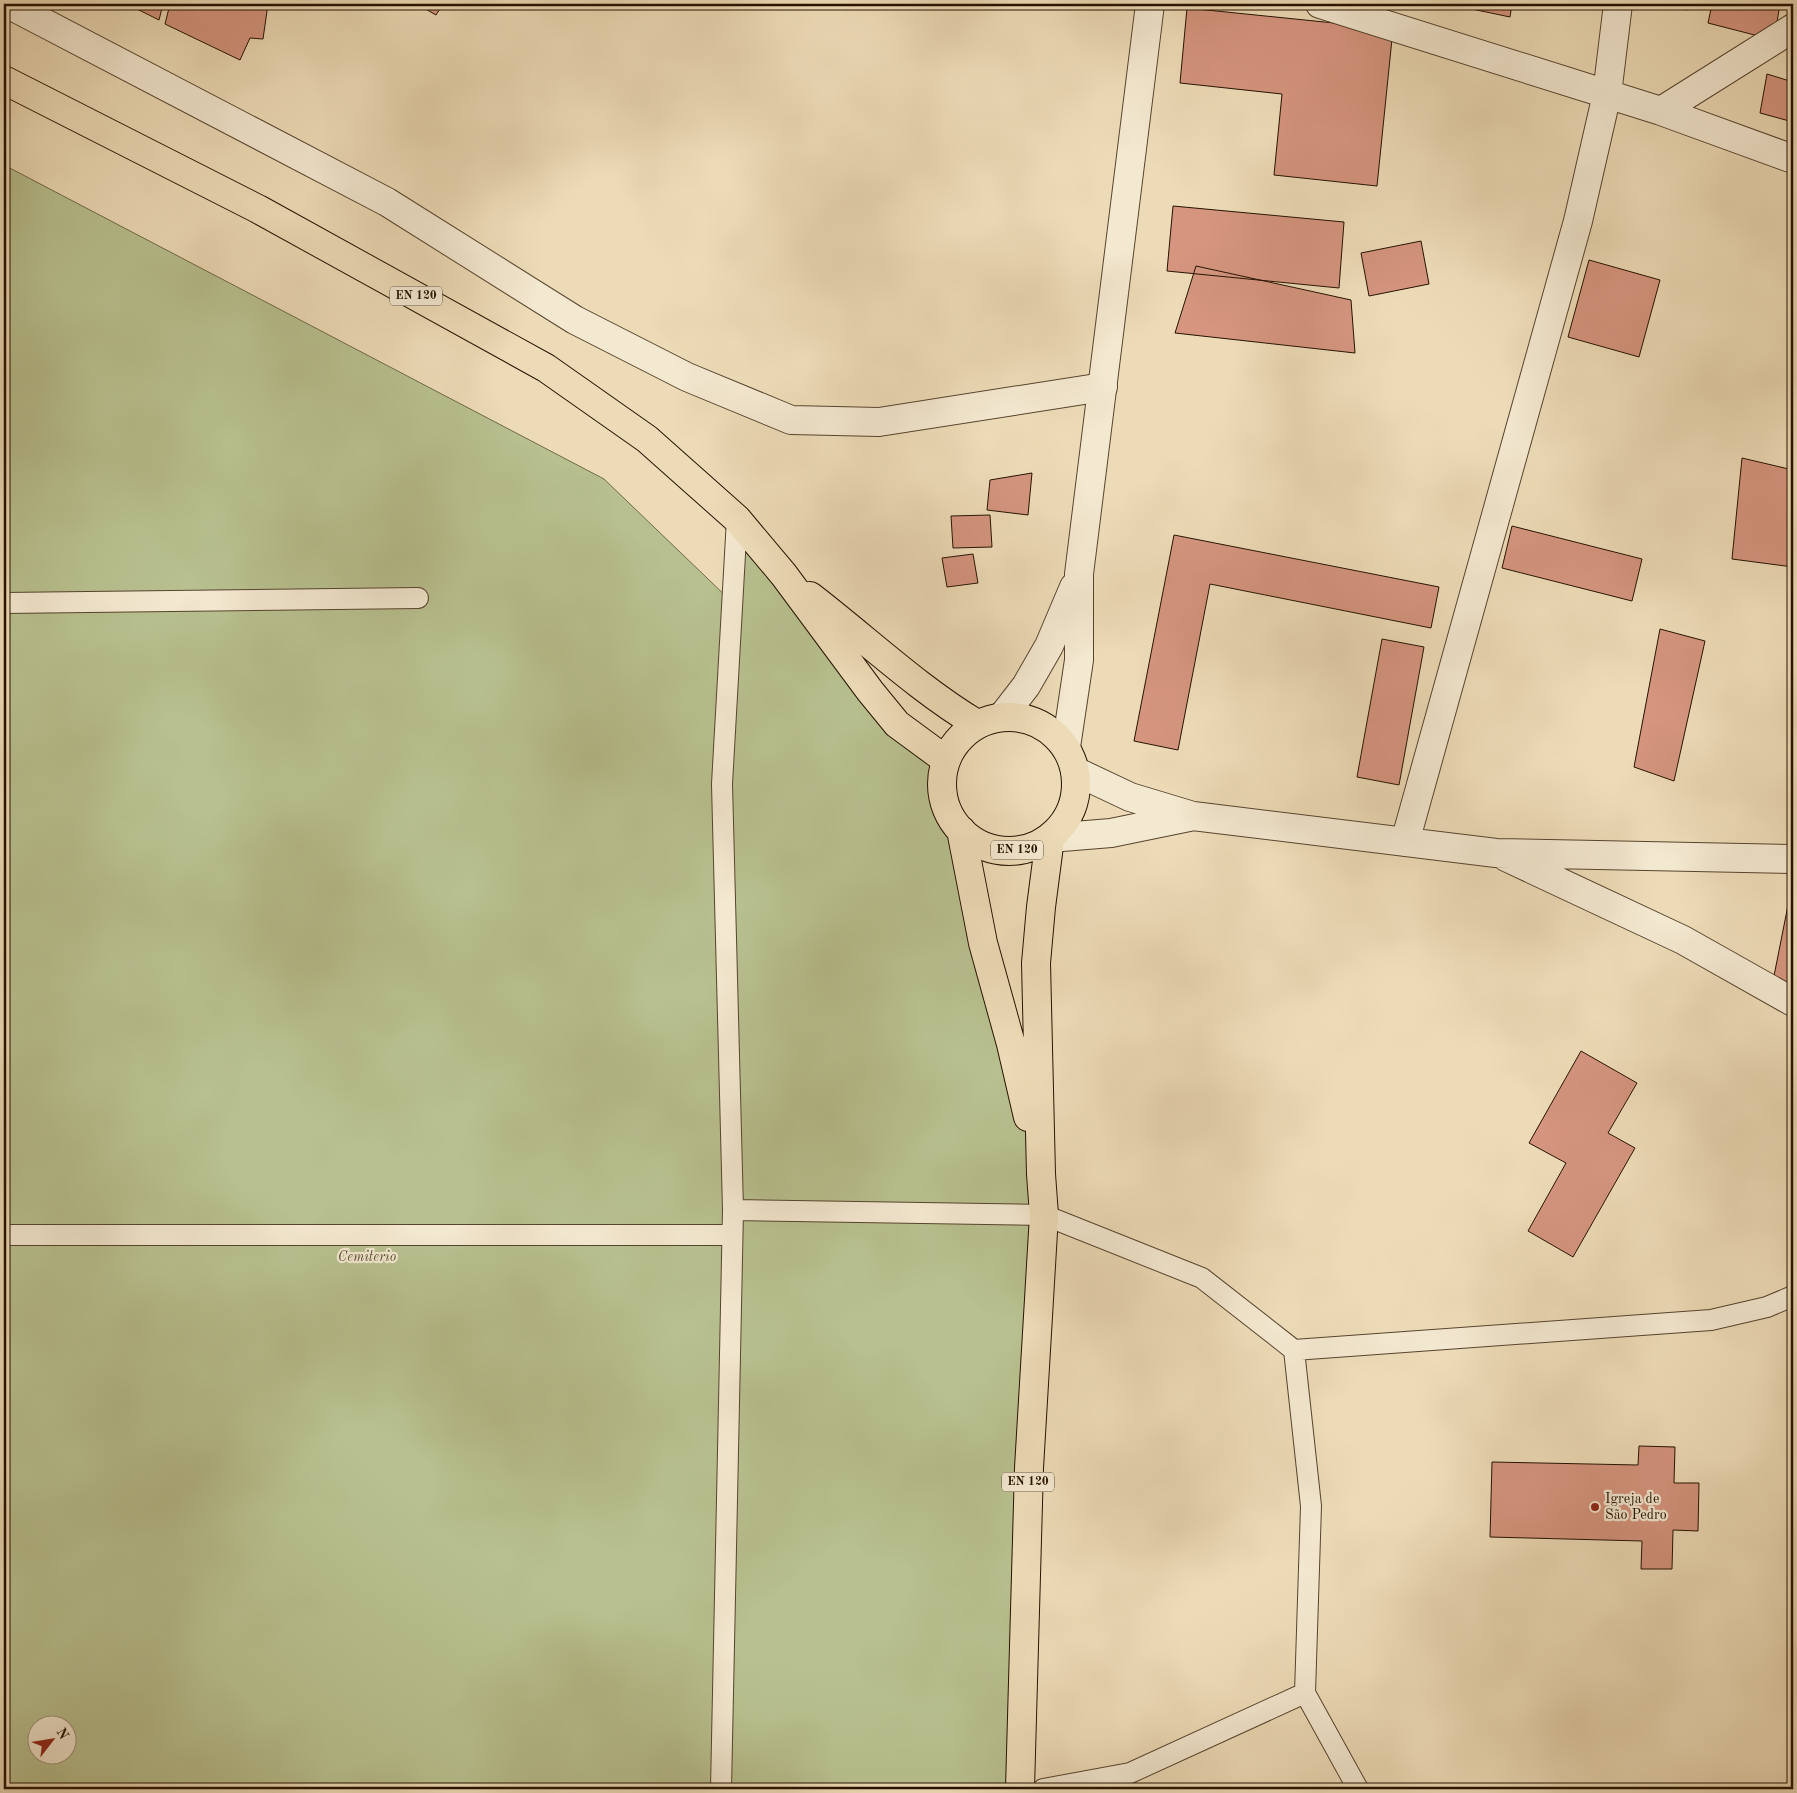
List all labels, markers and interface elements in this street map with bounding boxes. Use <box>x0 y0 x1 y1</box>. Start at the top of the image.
road number: EN 120 <box>390 286 442 306</box>
road number: EN 120 <box>991 840 1043 860</box>
park label: Cemiterio <box>338 1250 396 1264</box>
road number: EN 120 <box>1002 1472 1054 1491</box>
place label: Igreja de São Pedro <box>1605 1492 1667 1522</box>
marker: Igreja de São Pedro <box>1589 1501 1601 1513</box>
north arrow <box>28 1716 78 1766</box>
text: N <box>54 1726 71 1742</box>

